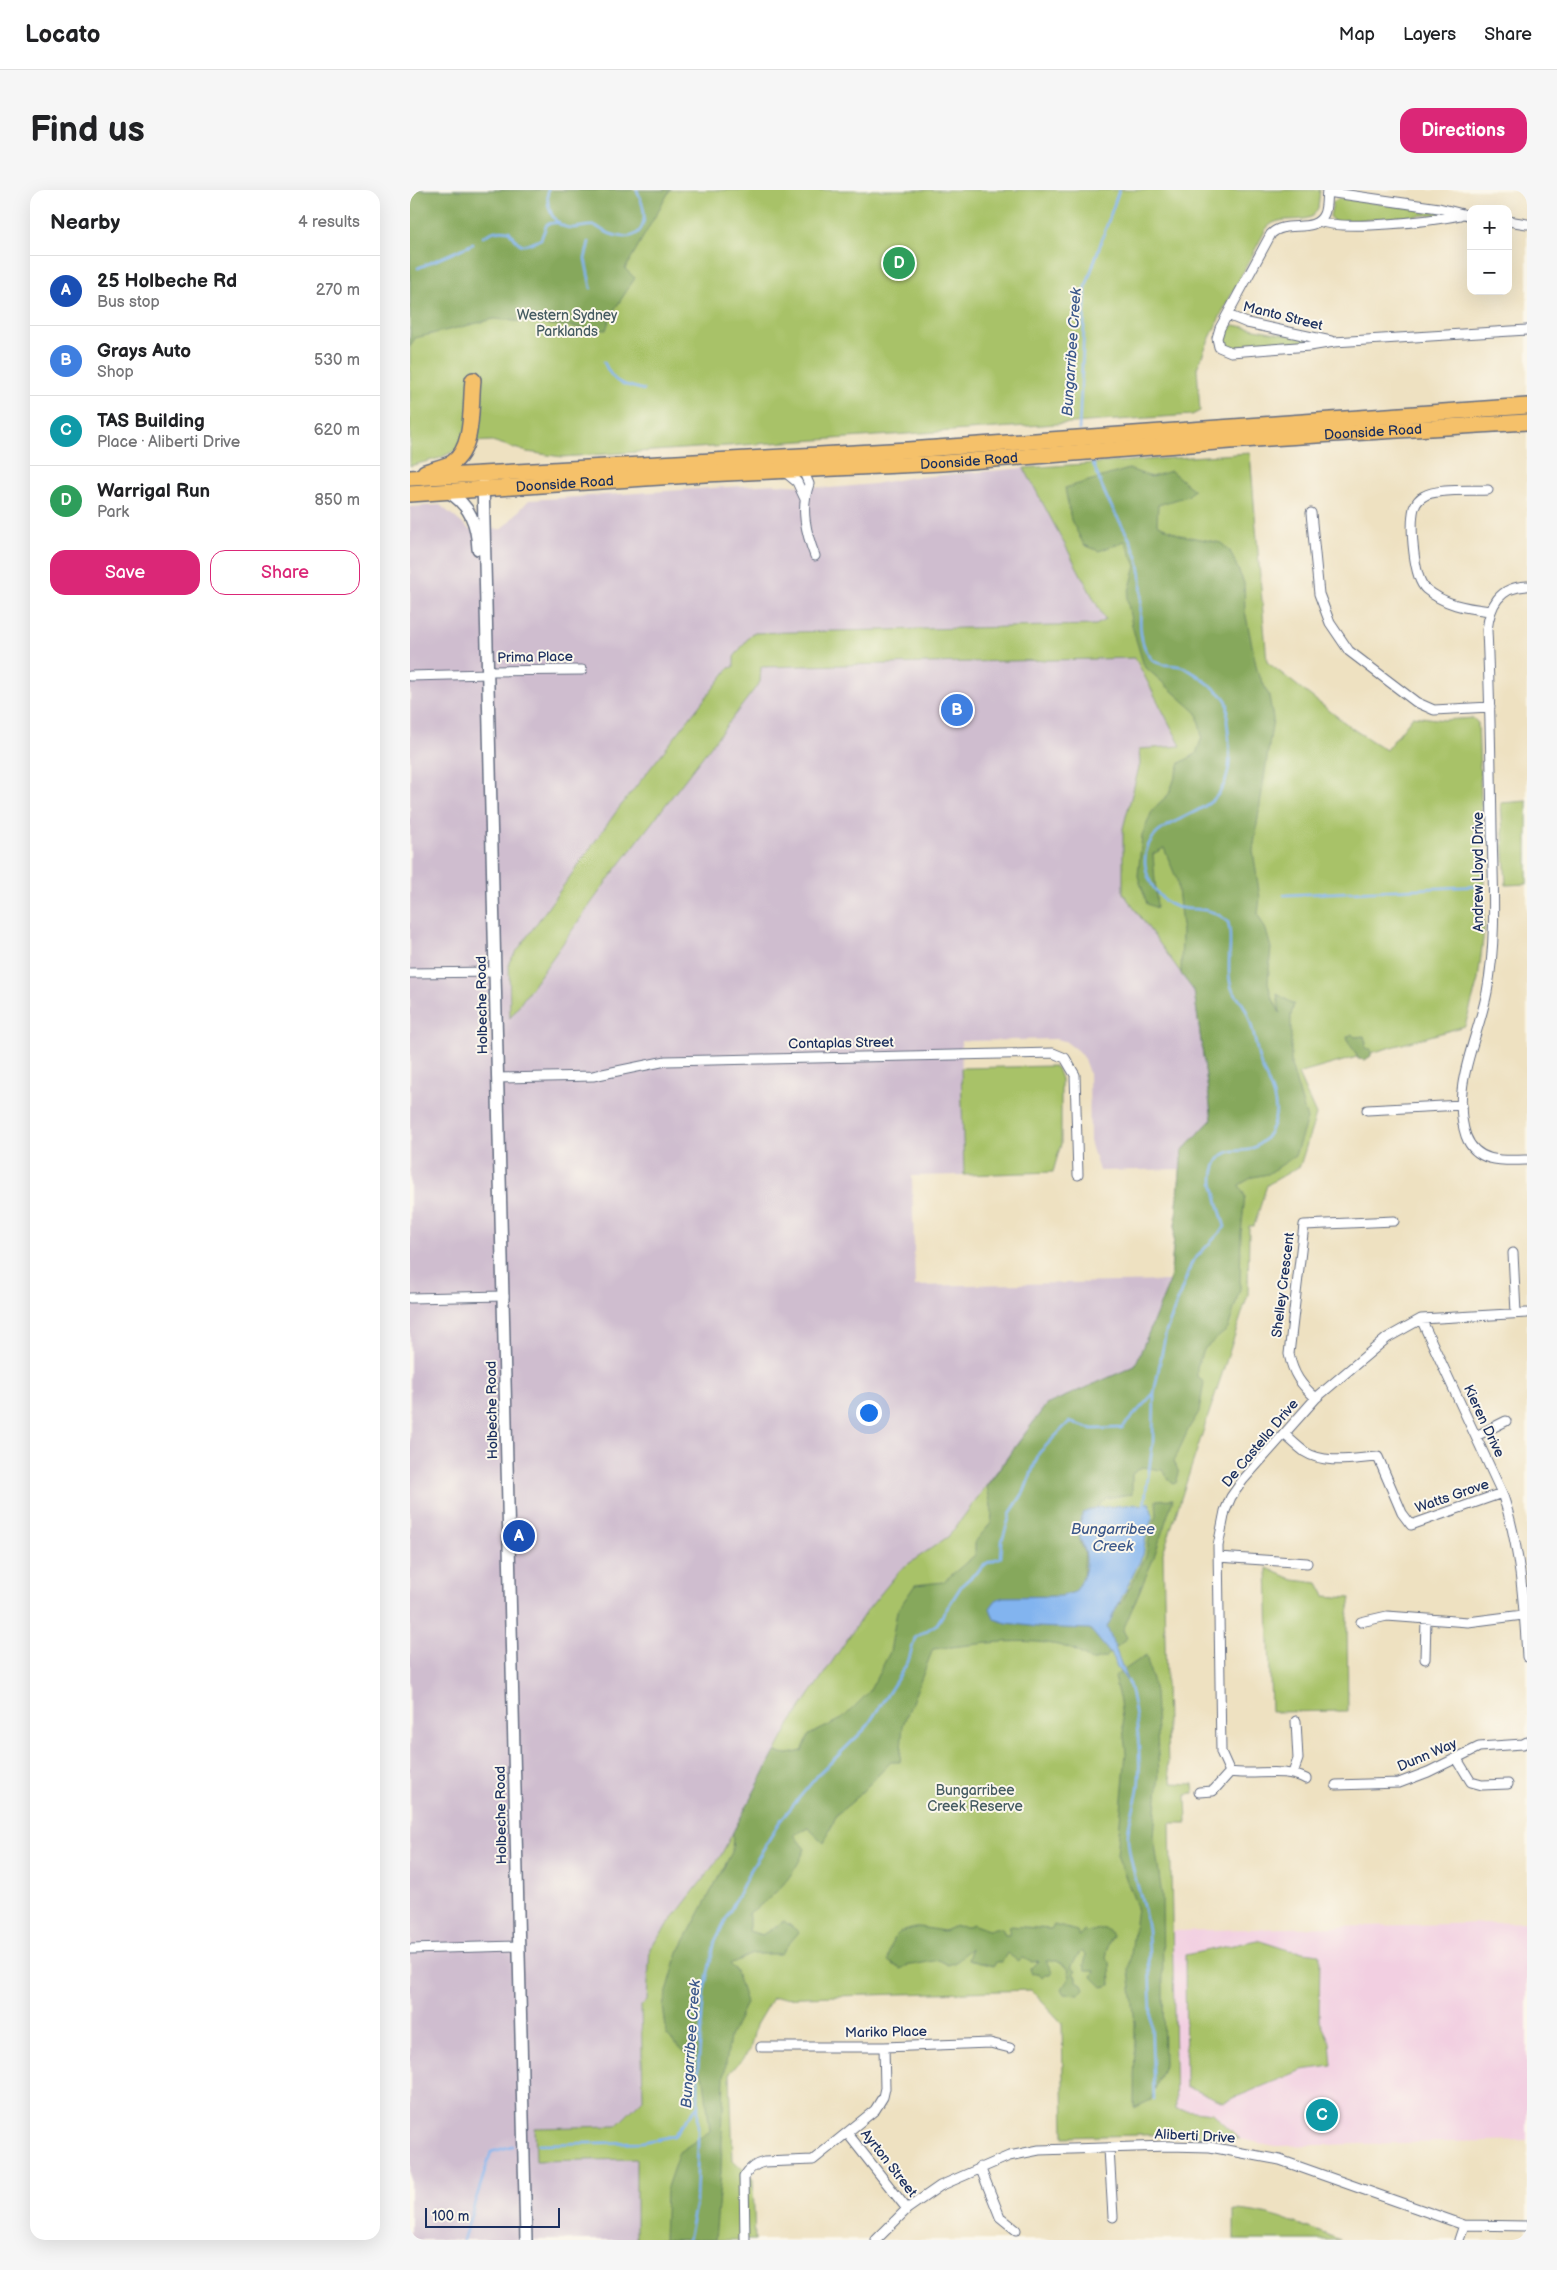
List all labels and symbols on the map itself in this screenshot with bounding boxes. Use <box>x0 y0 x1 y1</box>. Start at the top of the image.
pin: D <box>883 244 915 282</box>
water label: Bungarribee Creek <box>1058 286 1086 417</box>
street label: Manto Street <box>1241 298 1325 334</box>
park label: Western Sydney Parklands <box>517 307 618 340</box>
street label: Doonside Road <box>1323 420 1422 443</box>
street label: Doonside Road <box>920 449 1019 473</box>
street label: Doonside Road <box>515 472 614 495</box>
street label: Prima Place <box>497 648 573 666</box>
pin: B <box>941 691 973 729</box>
street label: Andrew Lloyd Drive <box>1470 812 1487 932</box>
street label: Holbeche Road <box>473 956 491 1054</box>
street label: Contaplas Street <box>788 1034 895 1052</box>
street label: Shelley Crescent <box>1268 1231 1298 1339</box>
street label: Holbeche Road <box>483 1361 501 1459</box>
street label: Kieren Drive <box>1460 1382 1508 1460</box>
street label: De Castella Drive <box>1218 1395 1302 1491</box>
your location <box>856 1400 882 1426</box>
street label: Watts Grove <box>1413 1475 1491 1517</box>
pin: A <box>503 1517 535 1555</box>
water label: Bungarribee Creek <box>1071 1520 1155 1556</box>
street label: Dunn Way <box>1395 1735 1460 1775</box>
street label: Holbeche Road <box>492 1766 510 1864</box>
park label: Bungarribee Creek Reserve <box>927 1782 1023 1815</box>
water label: Bungarribee Creek <box>677 1978 705 2109</box>
street label: Mariko Place <box>845 2023 927 2041</box>
pin: C <box>1306 2096 1338 2134</box>
street label: Aliberti Drive <box>1154 2125 1236 2147</box>
street label: Ayrton Street <box>857 2126 921 2201</box>
scale bar <box>425 2205 560 2228</box>

